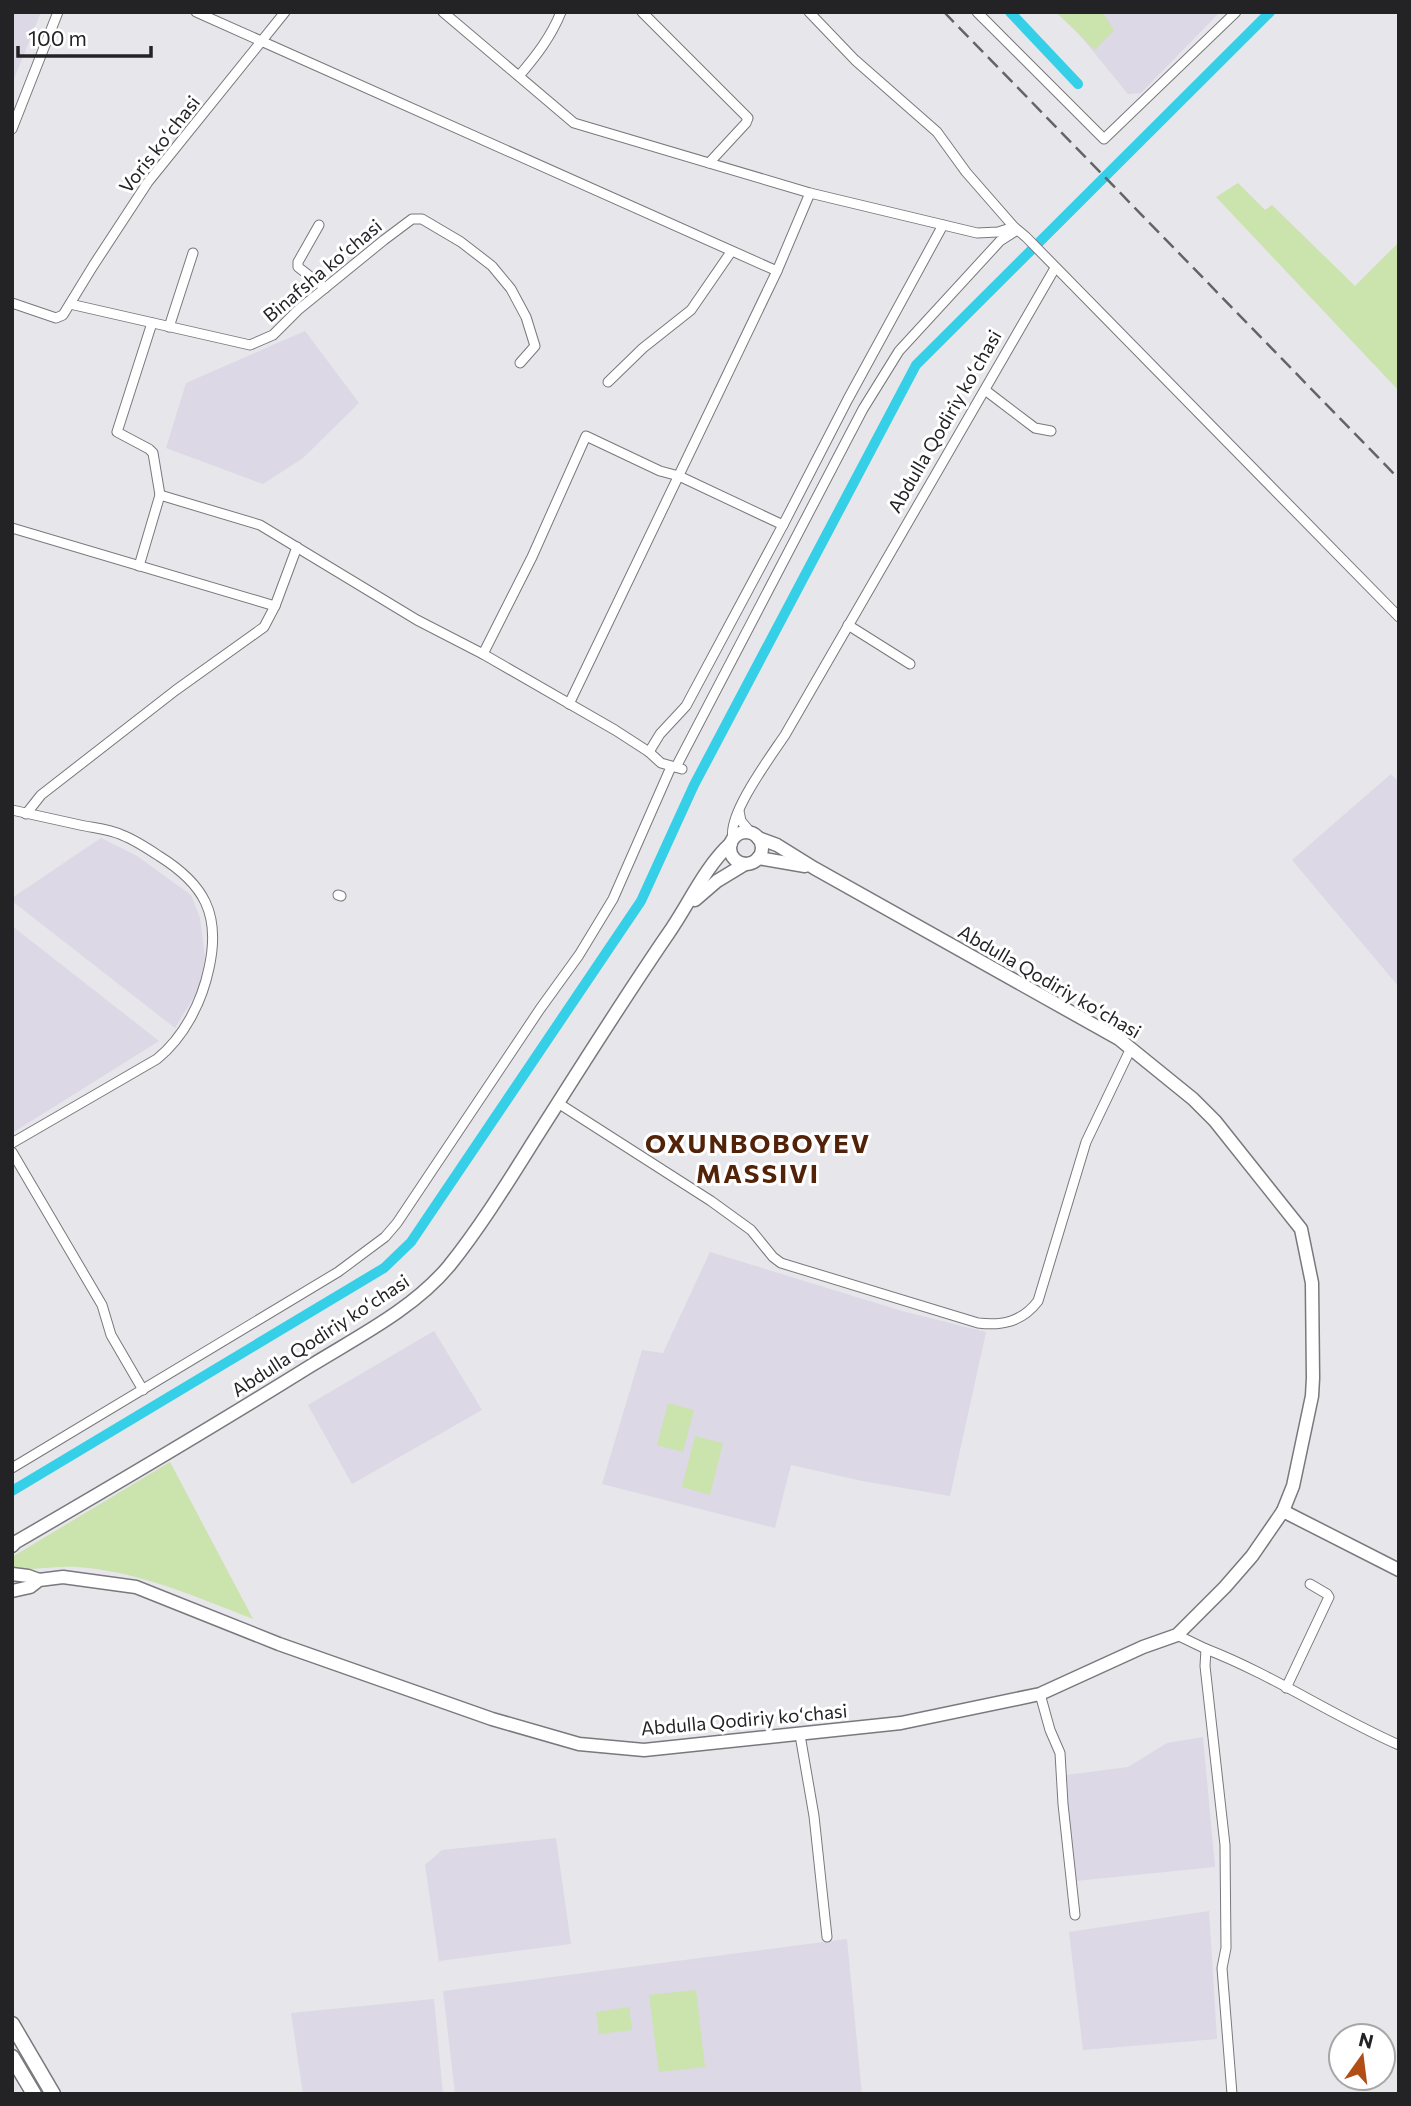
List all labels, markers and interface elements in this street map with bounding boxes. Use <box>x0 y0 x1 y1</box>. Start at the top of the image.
scale bar <box>18 14 150 58</box>
text: 100 m <box>28 25 87 50</box>
street label: Voris koʻchasi <box>114 91 204 197</box>
street label: Binafsha koʻchasi <box>258 214 386 326</box>
street label: Abdulla Qodiriy koʻchasi <box>882 326 1006 516</box>
street label: Abdulla Qodiriy koʻchasi <box>955 919 1145 1043</box>
district label: OXUNBOBOYEV MASSIVI <box>645 1127 871 1188</box>
street label: Abdulla Qodiriy koʻchasi <box>227 1269 413 1401</box>
street label: Abdulla Qodiriy koʻchasi <box>640 1699 848 1739</box>
north arrow <box>1327 2022 1397 2092</box>
text: N <box>1357 2027 1376 2053</box>

